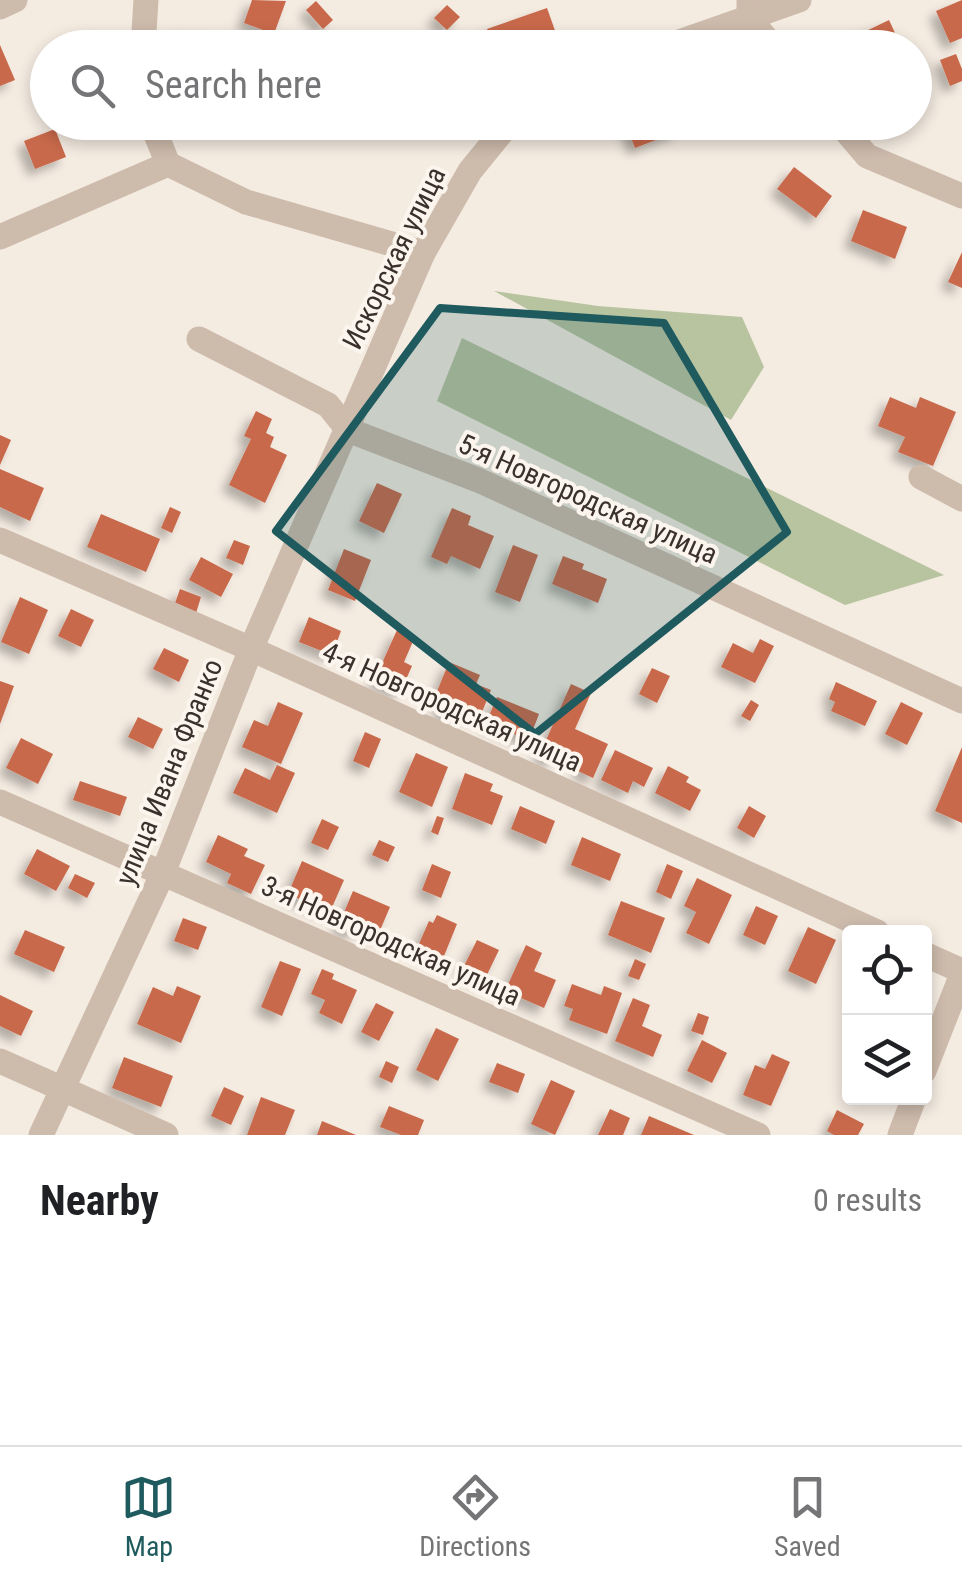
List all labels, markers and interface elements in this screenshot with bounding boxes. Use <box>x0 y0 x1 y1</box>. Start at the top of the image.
search box <box>30 30 932 140</box>
icon: search <box>65 58 120 113</box>
text: Search here <box>145 63 322 107</box>
street label: Искорская улица <box>336 161 452 355</box>
street label: 5-я Новгородская улица <box>453 427 723 571</box>
street label: 4-я Новгородская улица <box>317 635 587 779</box>
street label: улица Ивана Франко <box>109 654 229 890</box>
street label: 3-я Новгородская улица <box>256 869 526 1013</box>
map controls <box>842 925 932 1105</box>
button: locate <box>842 925 932 1015</box>
button: layers <box>842 1015 932 1105</box>
text: Nearby <box>40 1176 159 1225</box>
text: 0 results <box>813 1181 922 1219</box>
tab: Map <box>121 1470 176 1563</box>
tab: Directions <box>419 1470 531 1563</box>
tab: Saved <box>774 1470 841 1563</box>

